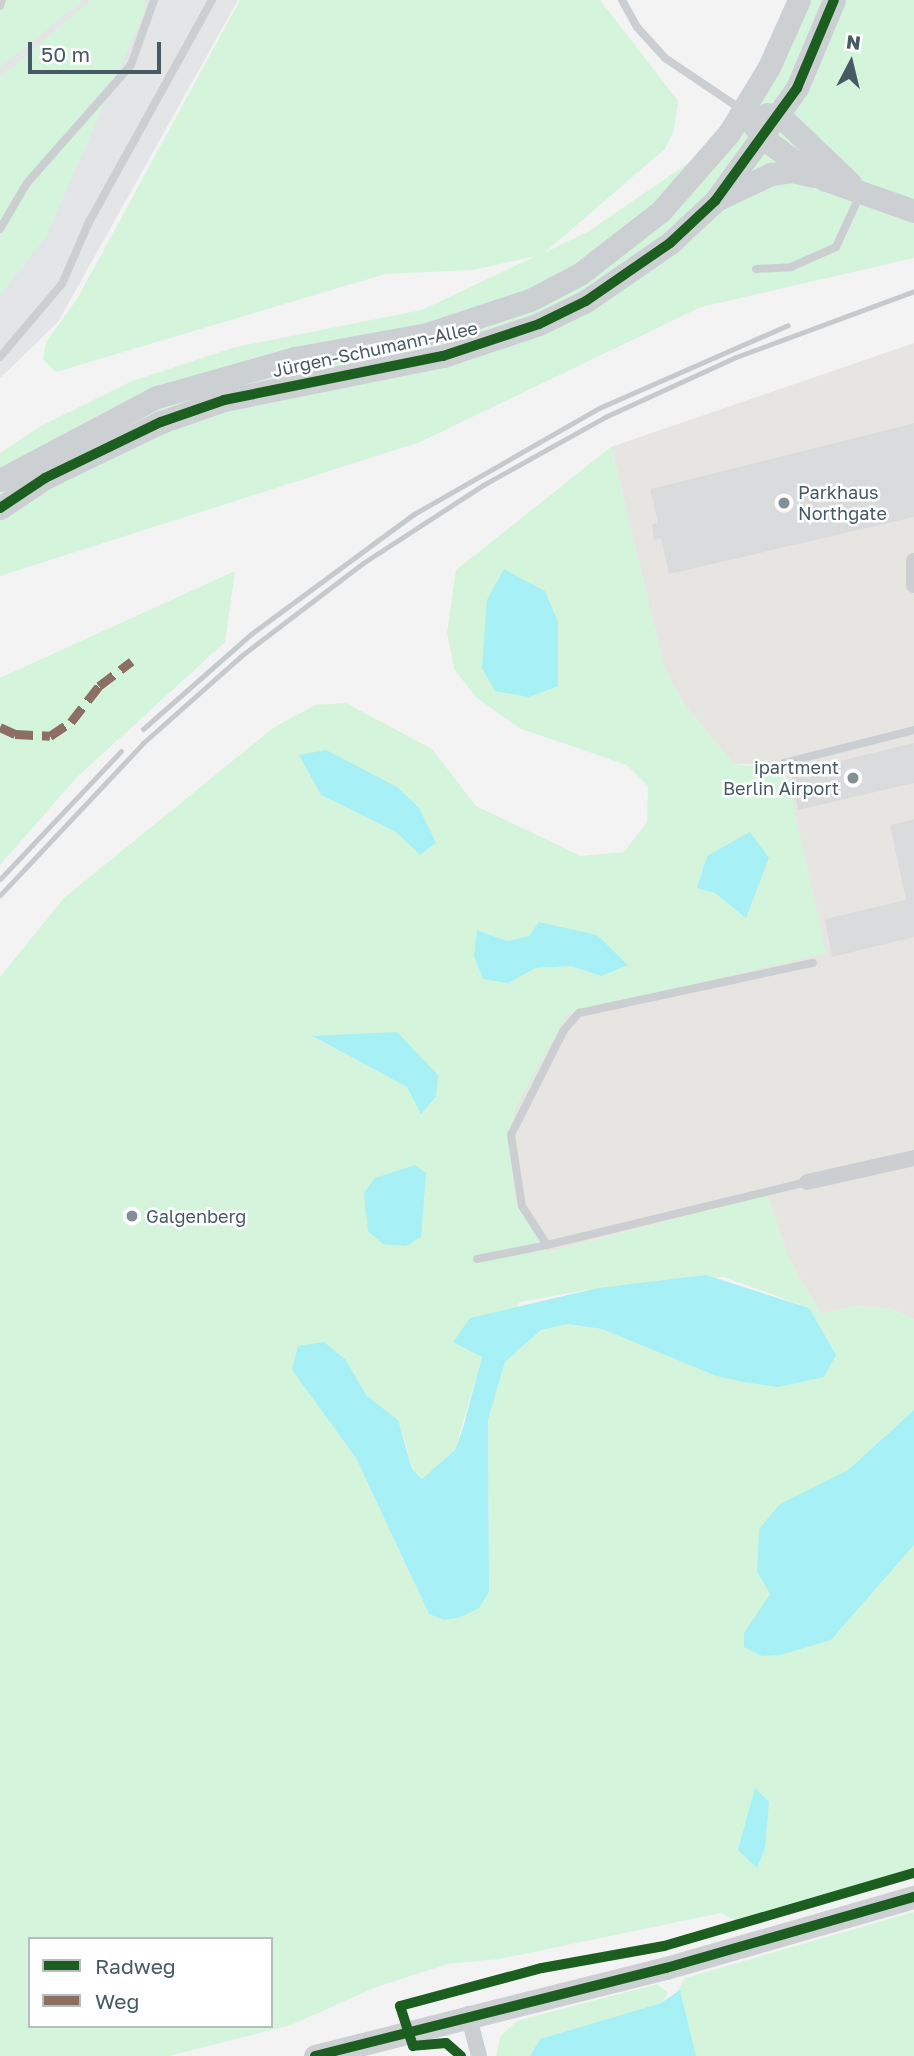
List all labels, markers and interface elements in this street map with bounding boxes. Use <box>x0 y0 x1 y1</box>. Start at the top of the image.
scale bar <box>32 28 164 72</box>
north arrow <box>816 28 886 98</box>
text: N <box>845 29 862 54</box>
text: 50 m <box>41 41 90 67</box>
street label: Jürgen-Schumann-Allee <box>270 317 480 381</box>
place label: Parkhaus Northgate <box>798 482 887 524</box>
marker: Parkhaus Northgate <box>776 495 792 511</box>
place label: ipartment Berlin Airport <box>723 757 839 800</box>
marker: ipartment Berlin Airport <box>845 770 861 786</box>
place label: Galgenberg <box>146 1205 246 1227</box>
marker: Galgenberg <box>124 1208 140 1224</box>
legend <box>28 1937 273 2028</box>
text: Radweg <box>95 1953 176 1979</box>
text: Weg <box>95 1988 139 2014</box>

